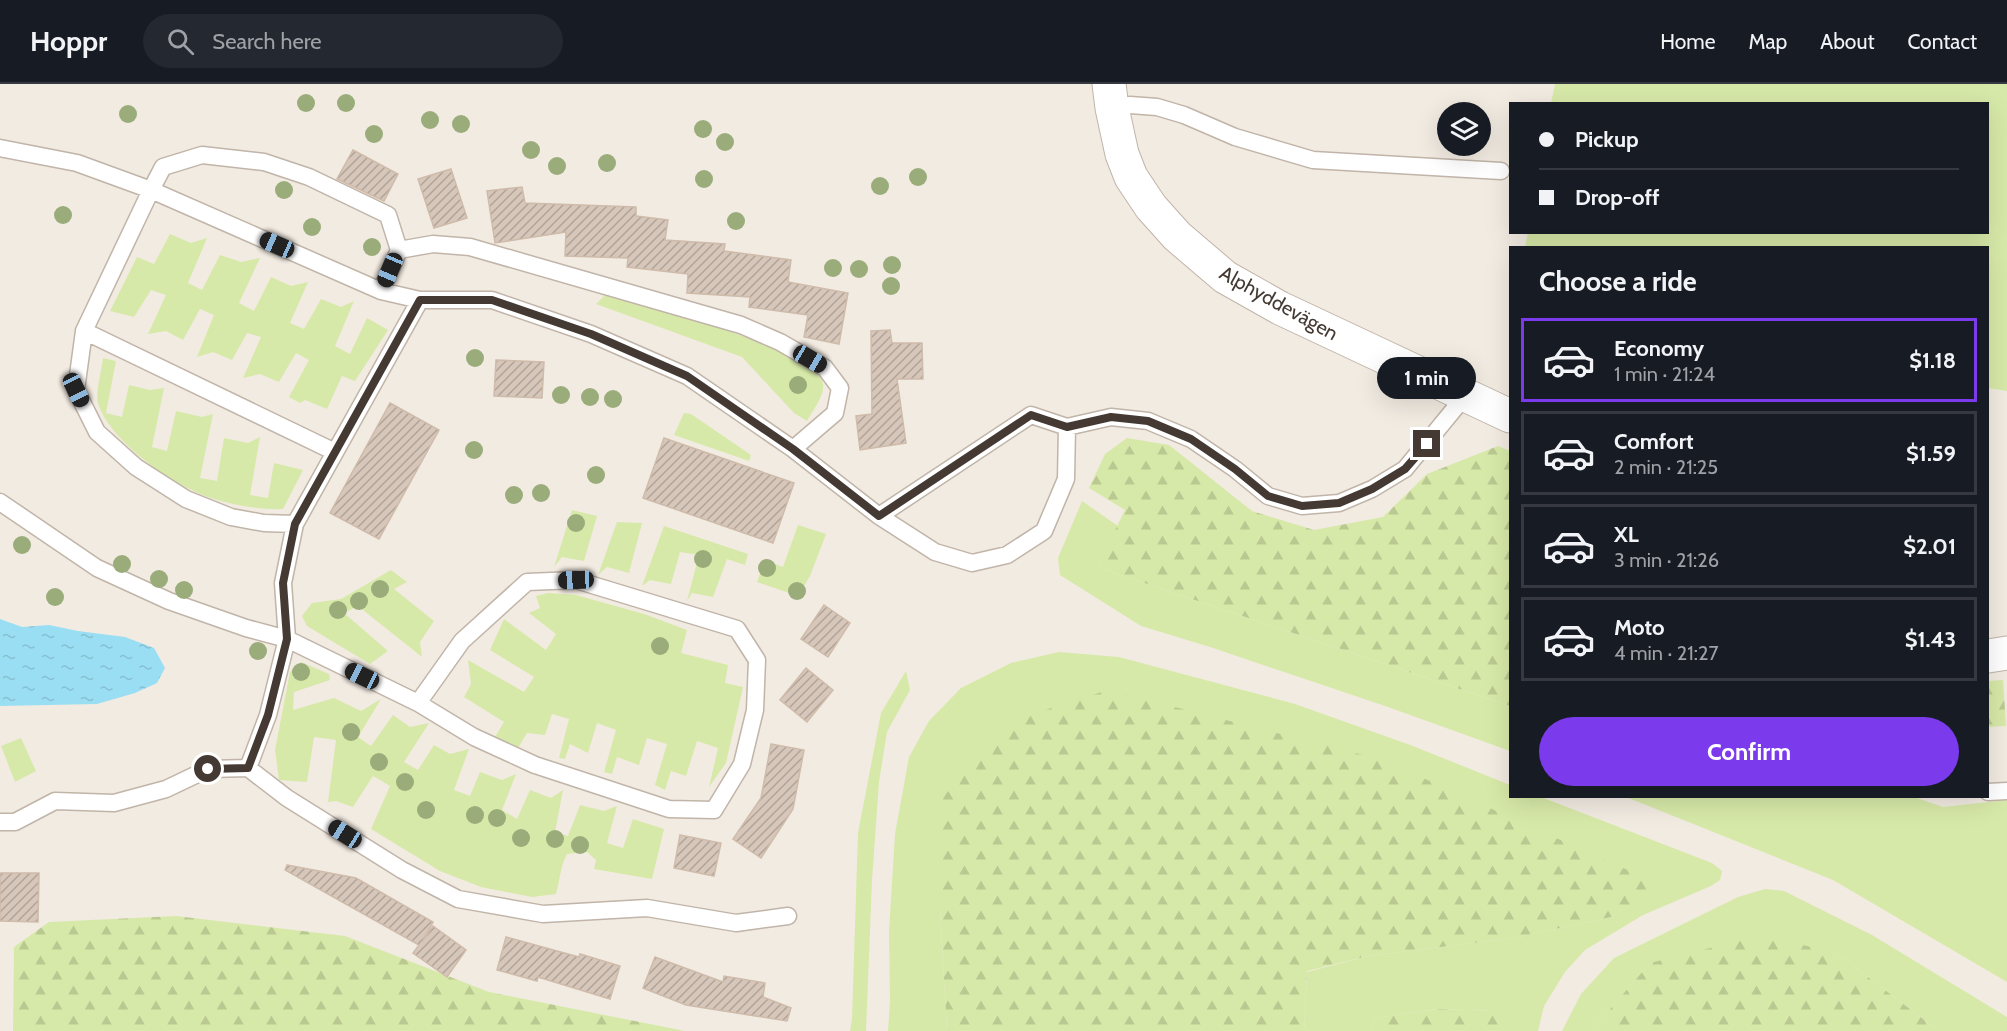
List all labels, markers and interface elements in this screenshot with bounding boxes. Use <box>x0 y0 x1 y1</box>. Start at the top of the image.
search box <box>143 14 563 68</box>
text: Hoppr <box>30 24 107 58</box>
icon: search <box>164 25 197 58</box>
text: Search here <box>212 28 322 55</box>
text: Home <box>1660 29 1716 54</box>
text: Map <box>1749 29 1787 54</box>
text: About <box>1820 29 1874 54</box>
text: Contact <box>1907 29 1977 54</box>
map controls <box>1437 102 1491 156</box>
button: layers <box>1437 102 1491 156</box>
text: Pickup <box>1575 126 1639 153</box>
text: Drop-off <box>1575 184 1659 211</box>
car <box>257 229 297 261</box>
car <box>375 250 405 290</box>
street label: Alphyddevägen <box>1216 261 1342 345</box>
text: Choose a ride <box>1539 265 1697 298</box>
icon: car <box>1542 333 1596 387</box>
text: Economy <box>1614 335 1704 362</box>
car <box>790 342 830 376</box>
text: $1.18 <box>1909 347 1956 374</box>
callout: 1 min <box>1378 357 1476 399</box>
text: 1 min · 21:24 <box>1614 362 1715 386</box>
text: 1 min <box>1404 366 1449 390</box>
car <box>60 370 92 410</box>
icon: car <box>1542 426 1596 480</box>
text: Comfort <box>1614 428 1693 455</box>
route end <box>1413 430 1440 457</box>
text: $1.59 <box>1906 440 1956 467</box>
text: 2 min · 21:25 <box>1614 455 1718 479</box>
icon: car <box>1542 519 1596 573</box>
text: XL <box>1614 521 1639 548</box>
text: $2.01 <box>1903 533 1956 560</box>
text: 3 min · 21:26 <box>1614 548 1719 572</box>
car <box>558 570 594 590</box>
icon: car <box>1542 612 1596 666</box>
text: Moto <box>1614 614 1665 641</box>
text: $1.43 <box>1905 626 1956 653</box>
text: 4 min · 21:27 <box>1614 641 1718 665</box>
car <box>342 660 382 692</box>
button: Confirm <box>1539 717 1959 786</box>
route start <box>194 755 221 782</box>
car <box>325 817 365 851</box>

